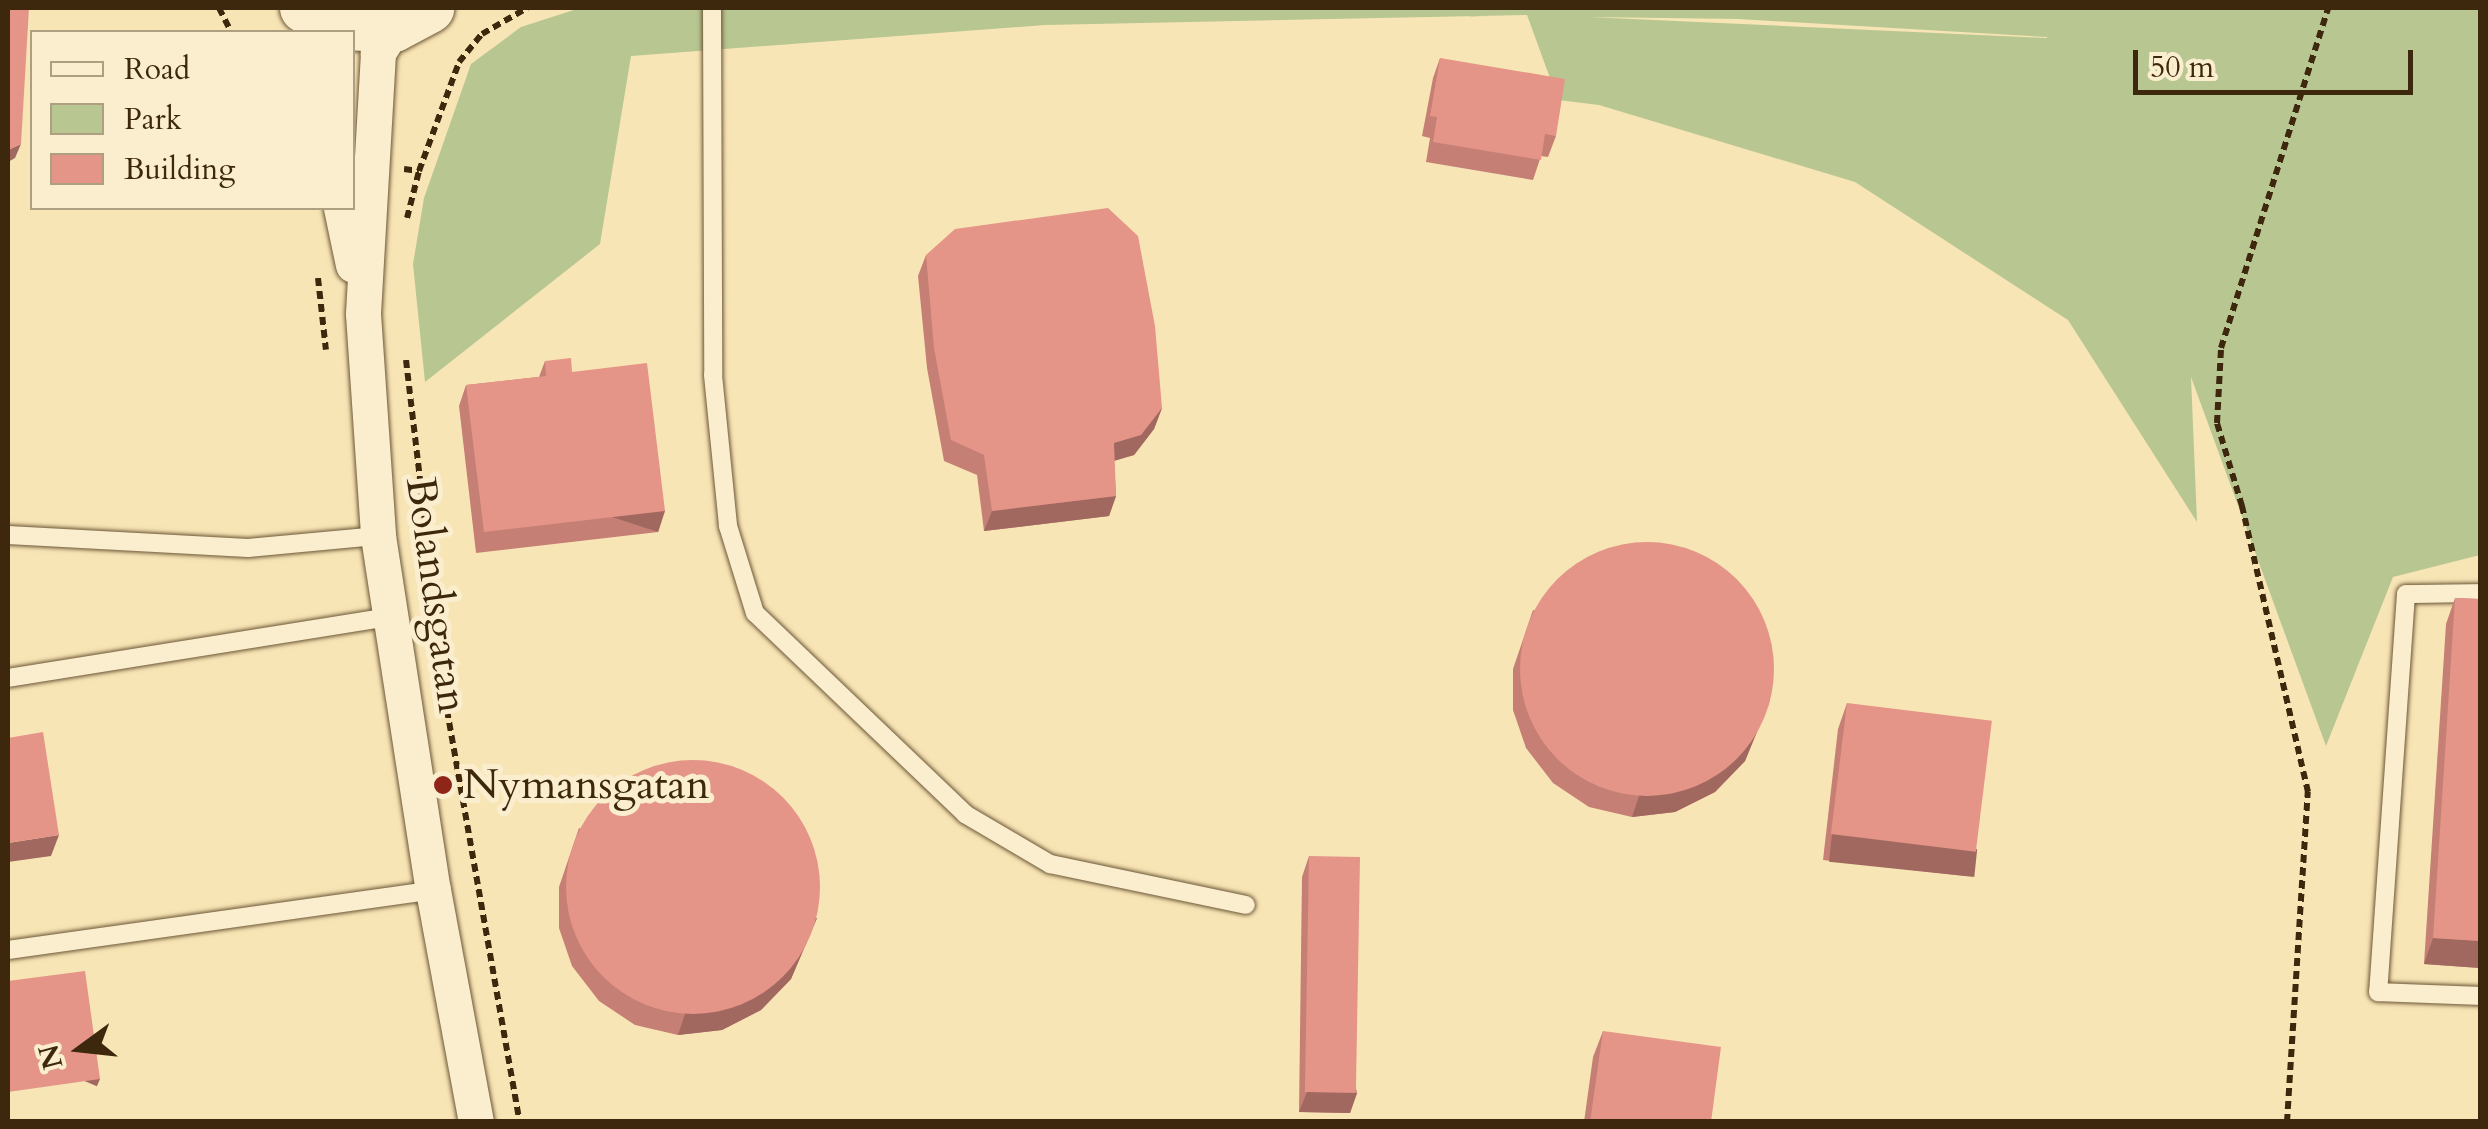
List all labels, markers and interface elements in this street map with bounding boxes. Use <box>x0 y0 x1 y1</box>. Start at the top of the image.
legend <box>30 30 355 210</box>
scale bar <box>2138 30 2418 92</box>
text: 50 m <box>2150 47 2214 88</box>
text: Road <box>124 49 190 90</box>
text: Park <box>124 99 182 140</box>
text: Building <box>124 149 235 190</box>
street label: Bolandsgatan <box>395 474 477 716</box>
place label: Nymansgatan <box>463 760 710 810</box>
marker: Nymansgatan <box>432 774 454 796</box>
north arrow <box>30 999 130 1099</box>
text: N <box>30 1040 73 1073</box>

